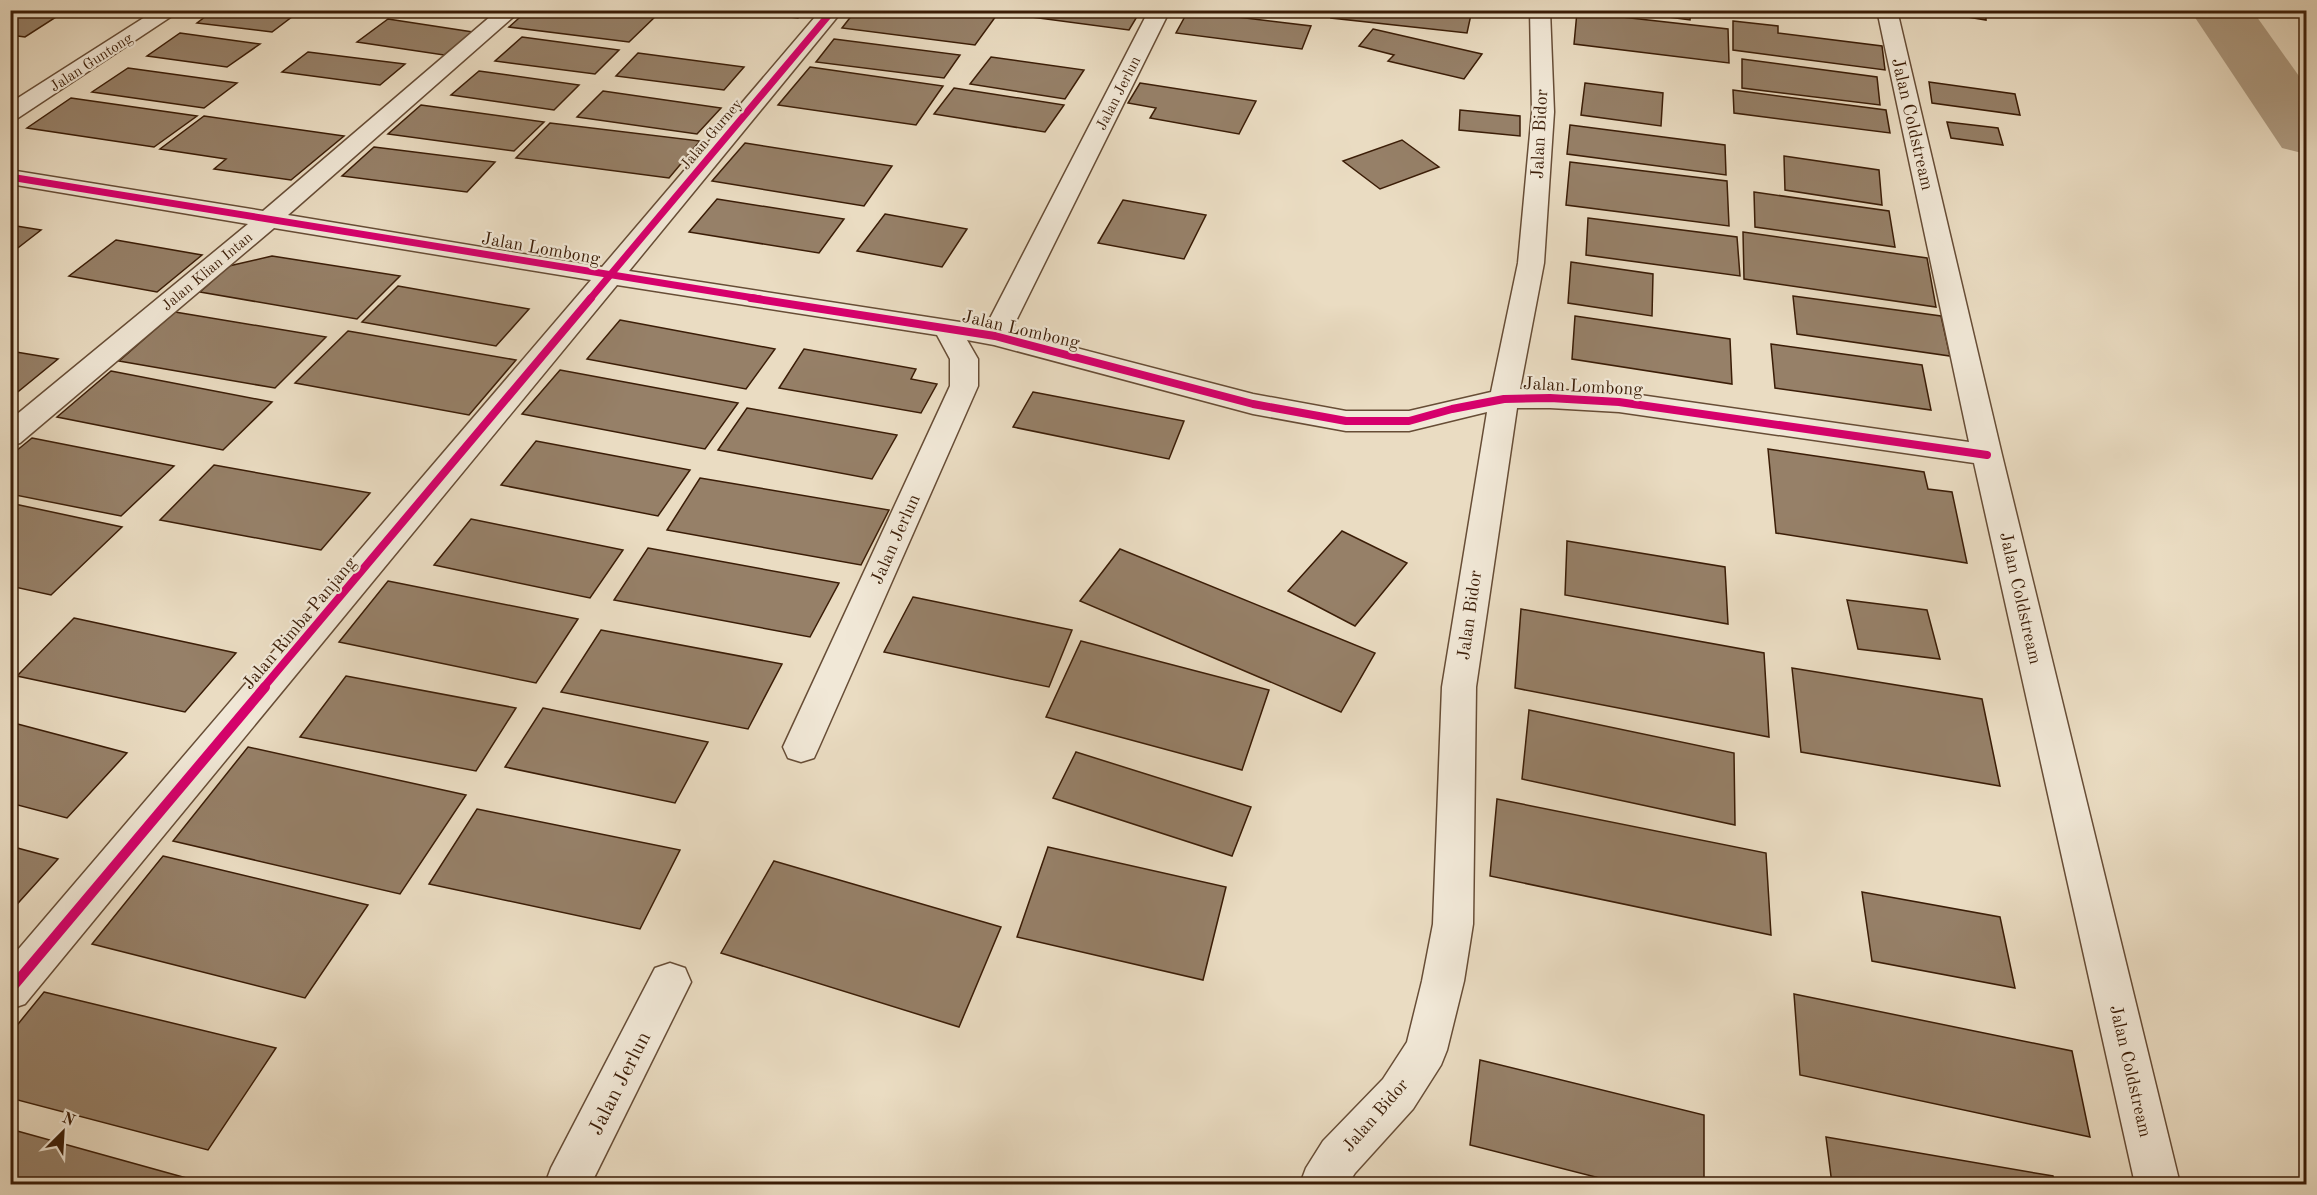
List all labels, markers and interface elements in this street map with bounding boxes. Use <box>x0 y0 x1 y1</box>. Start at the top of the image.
street label: Jalan Guntong <box>48 31 136 95</box>
street label: Jalan Jerlun <box>1094 54 1144 133</box>
street label: Jalan Coldstream <box>1888 56 1936 192</box>
street label: Jalan Bidor <box>1529 88 1551 180</box>
street label: Jalan Gurney <box>678 97 746 173</box>
street label: Jalan Klian Intan <box>160 230 256 314</box>
street label: Jalan Lombong <box>480 230 602 268</box>
street label: Jalan Lombong <box>960 308 1082 352</box>
street label: Jalan Lombong <box>1523 375 1644 399</box>
street label: Jalan Jerlun <box>868 491 924 587</box>
street label: Jalan Coldstream <box>1996 530 2044 666</box>
street label: Jalan Rimba Panjang <box>239 554 360 693</box>
street label: Jalan Bidor <box>1455 569 1485 661</box>
street label: Jalan Coldstream <box>2106 1003 2154 1139</box>
street label: Jalan Jerlun <box>585 1029 655 1139</box>
street label: Jalan Bidor <box>1339 1075 1413 1156</box>
north arrow <box>33 1102 93 1162</box>
text: N <box>59 1110 78 1130</box>

